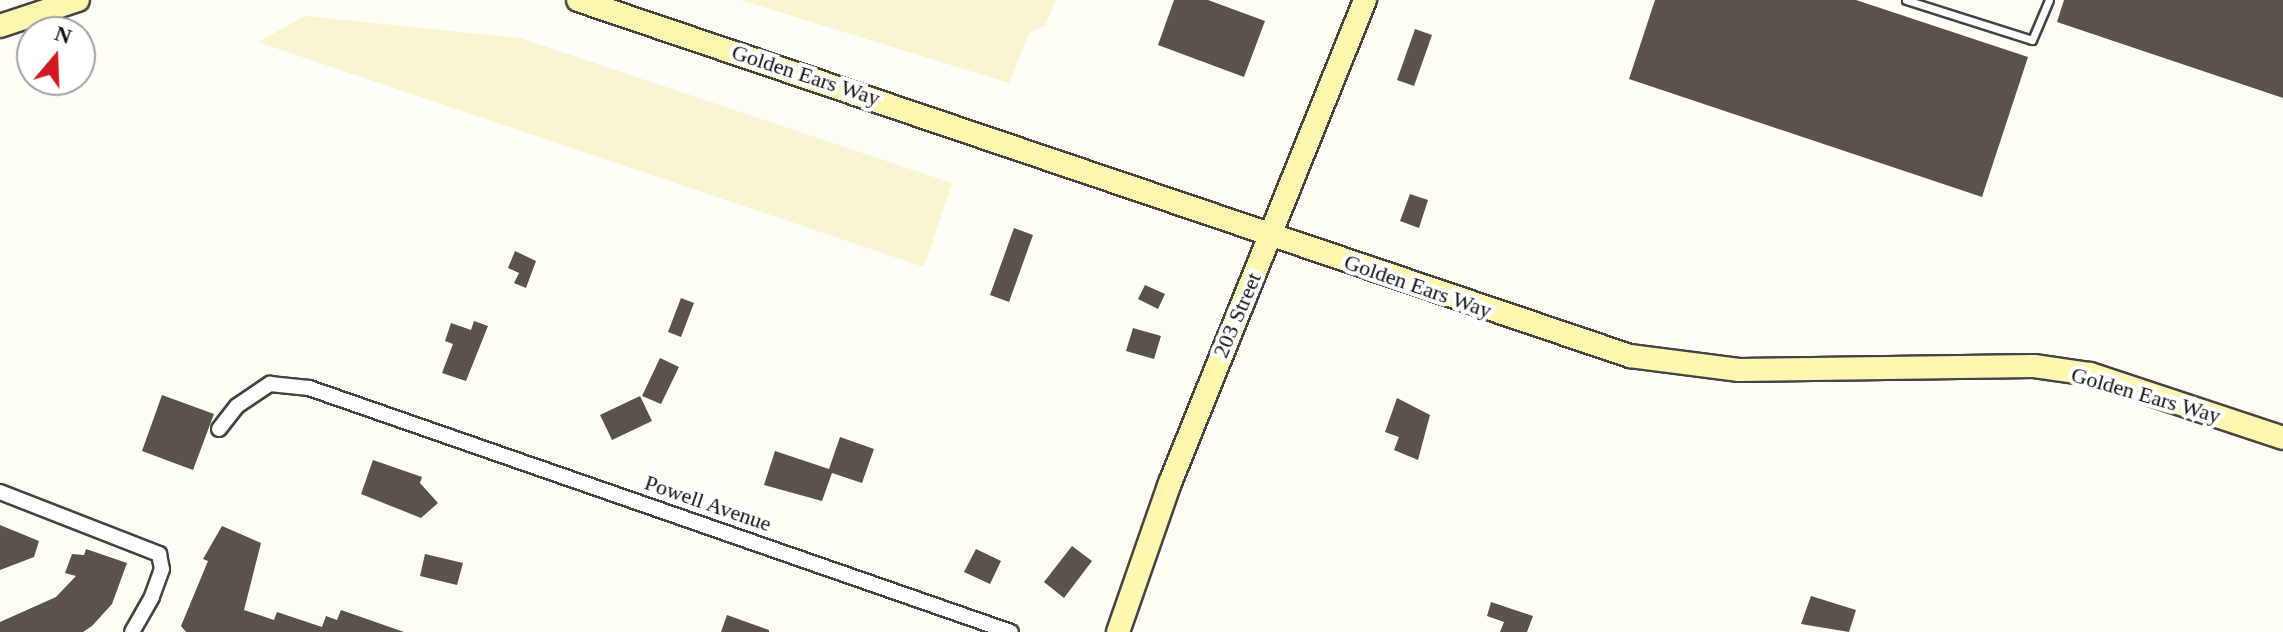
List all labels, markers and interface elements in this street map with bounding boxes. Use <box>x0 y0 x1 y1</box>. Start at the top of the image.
north arrow <box>16 16 96 96</box>
text: N <box>52 20 75 49</box>
street label: Golden Ears Way <box>728 39 884 111</box>
street label: Golden Ears Way <box>1341 248 1495 324</box>
street label: 203 Street <box>1207 269 1267 361</box>
street label: Golden Ears Way <box>2068 361 2224 429</box>
street label: Powell Avenue <box>641 469 775 537</box>

